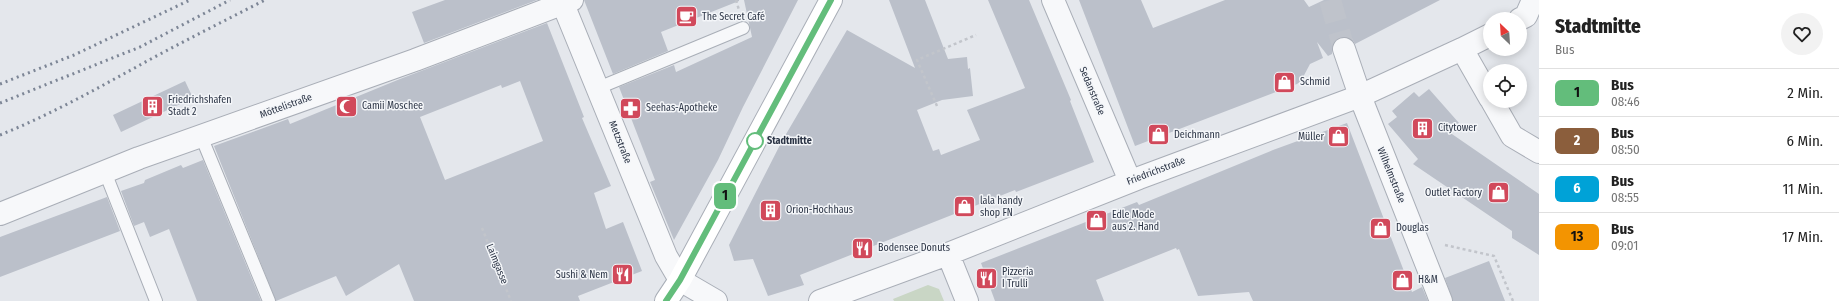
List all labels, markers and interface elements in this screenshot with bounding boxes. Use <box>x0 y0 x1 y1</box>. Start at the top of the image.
cafe icon: The Secret Café <box>674 4 700 30</box>
place label: The Secret Café <box>702 11 765 23</box>
north arrow <box>1483 12 1527 56</box>
map controls <box>1483 12 1527 108</box>
button: heart <box>1781 13 1823 55</box>
text: Stadtmitte <box>1555 15 1641 38</box>
text: Bus <box>1555 42 1574 57</box>
button: locate <box>1483 64 1527 108</box>
street label: Sedanstraße <box>1076 65 1108 117</box>
shop icon: Schmid <box>1271 69 1297 95</box>
place label: Schmid <box>1300 76 1330 88</box>
text: Bus <box>1611 76 1634 94</box>
text: 1 <box>1574 84 1580 101</box>
text: 2 Min. <box>1787 84 1823 102</box>
street label: Möttelistraße <box>258 91 314 121</box>
building icon: Friedrichshafen Stadt 2 <box>140 93 166 119</box>
mosque icon: Camii Moschee <box>333 93 359 119</box>
place label: Friedrichshafen Stadt 2 <box>168 94 232 118</box>
text: 08:46 <box>1611 94 1640 109</box>
pharmacy icon: Seehas-Apotheke <box>617 95 643 121</box>
place label: Camii Moschee <box>362 100 423 112</box>
place label: Seehas-Apotheke <box>646 102 718 114</box>
building icon: Citytower <box>1409 115 1435 141</box>
street label: Metzstraße <box>606 119 634 165</box>
shop icon: Deichmann <box>1145 122 1171 148</box>
place label: Citytower <box>1438 122 1477 134</box>
shop icon: Müller <box>1326 124 1352 150</box>
text: Bus <box>1611 124 1634 142</box>
place label: Deichmann <box>1174 129 1220 141</box>
place label: Müller <box>1298 131 1325 143</box>
marker: Stadtmitte <box>746 132 764 150</box>
text: 2 <box>1574 132 1580 149</box>
text: 6 Min. <box>1787 132 1823 150</box>
place label: Stadtmitte <box>767 135 812 147</box>
text: 08:50 <box>1611 142 1640 157</box>
street label: Wilhelmstraße <box>1374 145 1408 205</box>
street label: Friedrichstraße <box>1125 154 1187 188</box>
text: Bus <box>1611 172 1634 190</box>
shop icon: Outlet Factory <box>1485 180 1511 206</box>
text: 6 <box>1573 180 1581 197</box>
text: 11 Min. <box>1782 180 1823 198</box>
line badge: 1 <box>712 183 738 209</box>
text: 1 <box>722 187 728 204</box>
place label: Outlet Factory <box>1425 187 1483 199</box>
text: 08:55 <box>1611 190 1639 205</box>
shop icon: lala handy shop FN <box>951 194 977 220</box>
place label: lala handy shop FN <box>980 195 1023 219</box>
building icon: Orion-Hochhaus <box>757 197 783 223</box>
place label: Orion-Hochhaus <box>786 204 853 216</box>
shop icon: Edle Mode aus 2. Hand <box>1083 208 1109 234</box>
place label: Edle Mode aus 2. Hand <box>1112 209 1159 233</box>
shop icon: Douglas <box>1367 215 1393 241</box>
text: Bus <box>1611 220 1634 238</box>
place label: Douglas <box>1396 222 1429 234</box>
text: 13 <box>1571 228 1583 245</box>
text: 17 Min. <box>1782 228 1823 246</box>
restaurant icon: Bodensee Donuts <box>849 235 875 261</box>
text: 09:01 <box>1611 238 1638 253</box>
street label: Laimgasse <box>484 242 510 286</box>
place label: Bodensee Donuts <box>878 242 950 254</box>
restaurant icon: Sushi & Nem <box>610 262 636 288</box>
restaurant icon: Pizzeria I Trulli <box>974 265 1000 291</box>
place label: Pizzeria I Trulli <box>1002 266 1034 290</box>
shop icon: H&M <box>1389 267 1415 293</box>
place label: Sushi & Nem <box>556 269 608 281</box>
place label: H&M <box>1418 274 1438 286</box>

